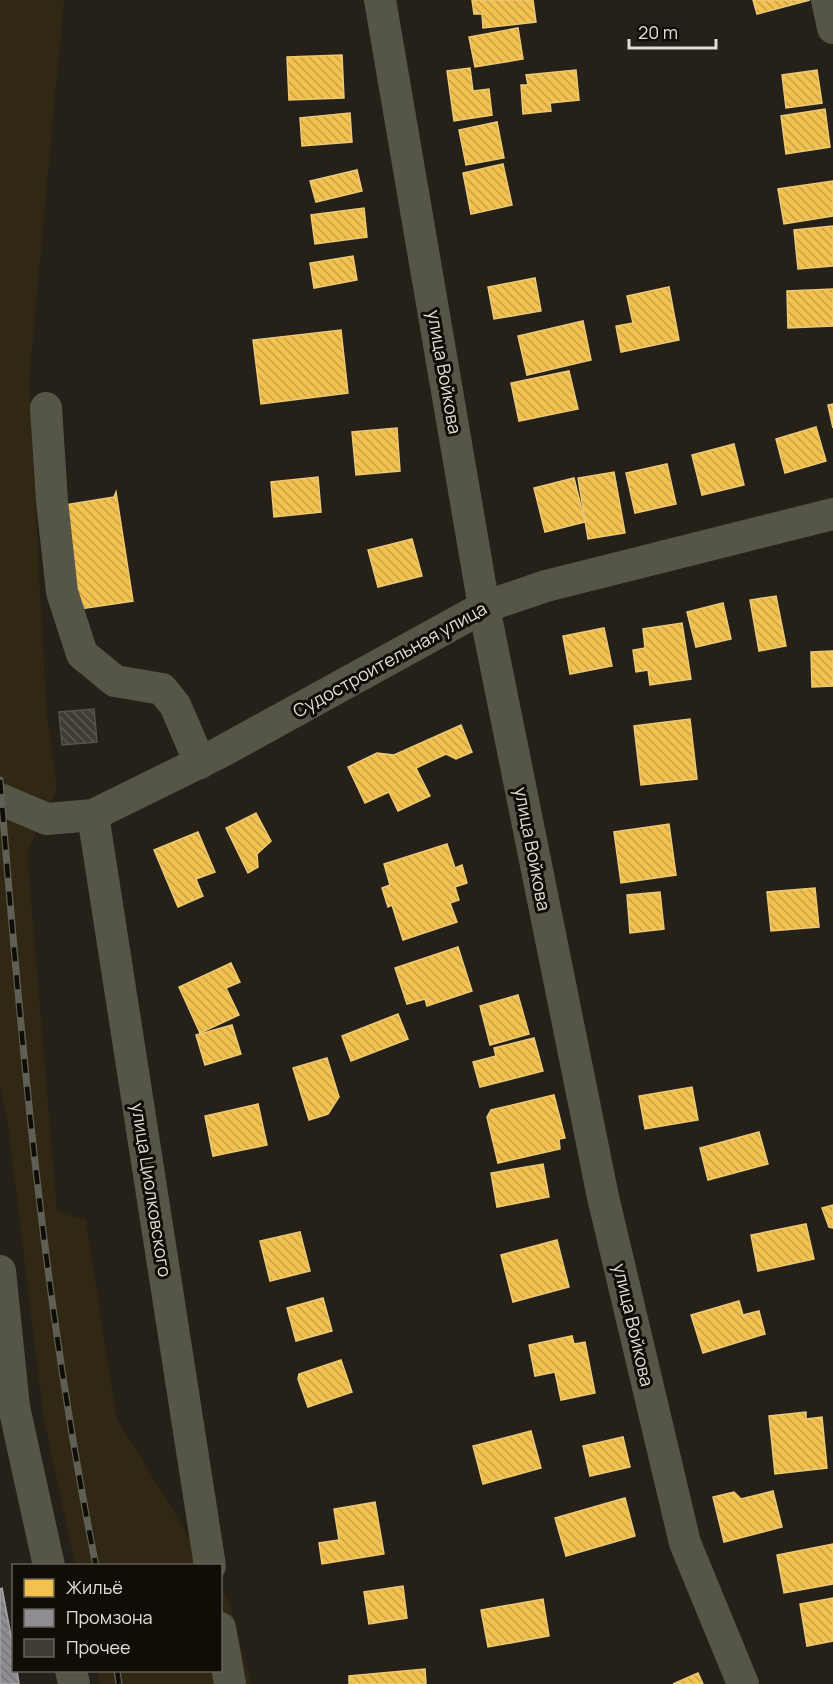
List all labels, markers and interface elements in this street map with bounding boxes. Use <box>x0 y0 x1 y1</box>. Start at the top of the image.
scale bar <box>629 12 716 50</box>
text: 20 m <box>638 20 678 44</box>
street label: улица Войкова <box>422 308 468 436</box>
street label: Судостроительная улица <box>288 596 491 723</box>
street label: улица Войкова <box>509 785 557 913</box>
street label: улица Циолковского <box>126 1101 178 1279</box>
street label: улица Войкова <box>608 1261 660 1389</box>
legend <box>12 1564 222 1672</box>
text: Жильё <box>66 1575 123 1599</box>
text: Промзона <box>66 1605 153 1629</box>
text: Прочее <box>66 1635 131 1659</box>

